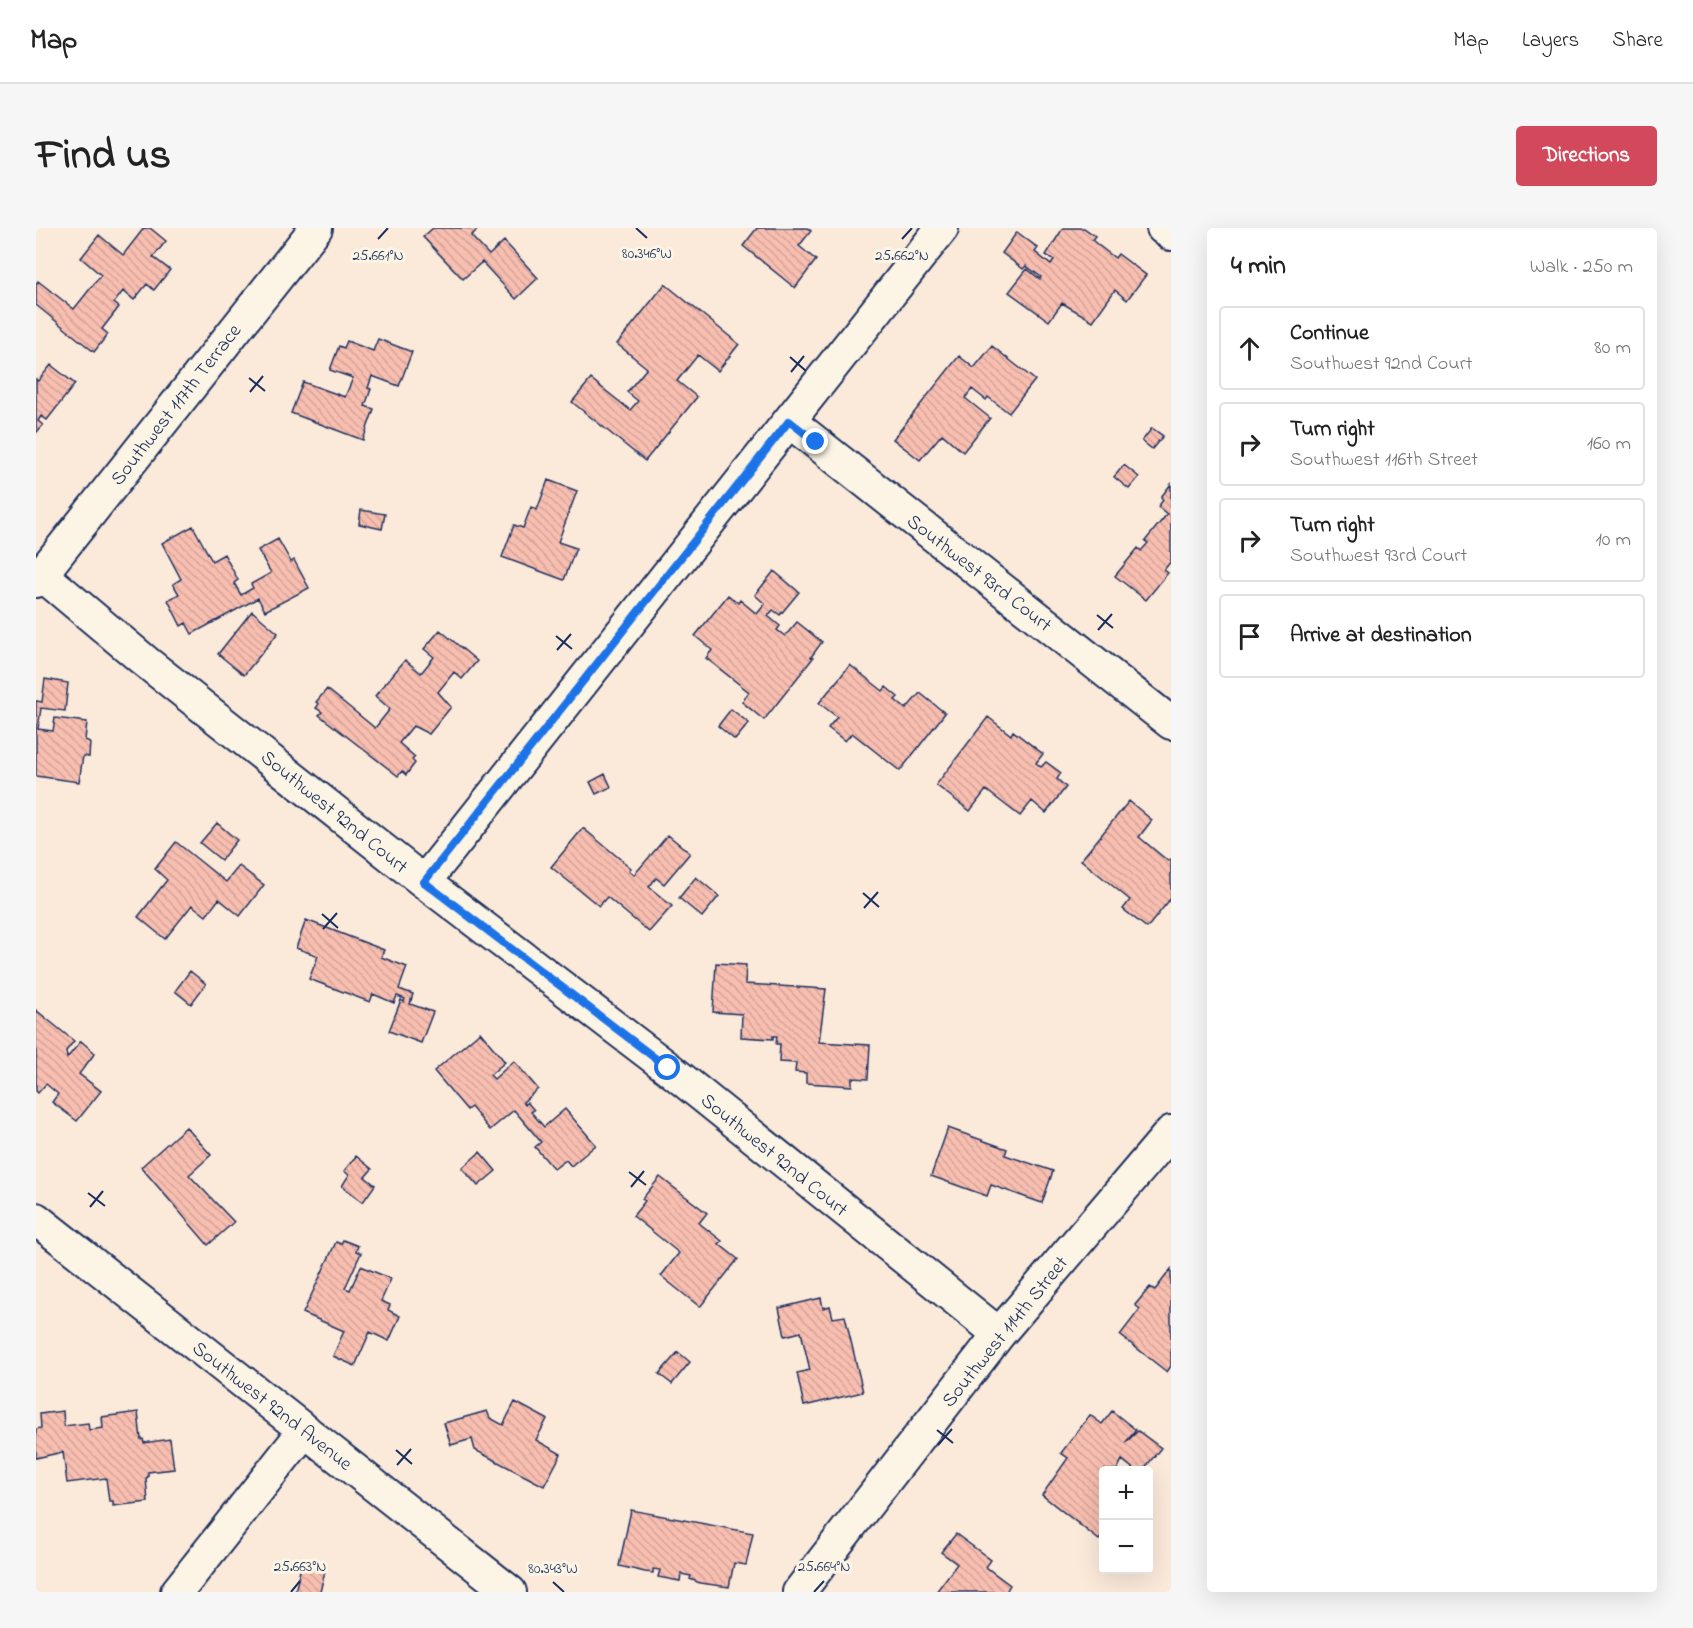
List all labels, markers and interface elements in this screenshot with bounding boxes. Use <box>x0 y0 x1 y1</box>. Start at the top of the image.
text: Map <box>30 21 77 62</box>
text: Map <box>1453 26 1489 56</box>
text: Layers <box>1522 26 1579 56</box>
text: Share <box>1612 26 1663 56</box>
text: Find us <box>36 126 171 187</box>
button: Directions <box>1516 126 1657 186</box>
text: 80.346°W <box>622 243 672 265</box>
text: 25.661°N <box>352 245 404 267</box>
text: 25.662°N <box>875 245 929 267</box>
text: 4 min <box>1231 248 1286 286</box>
text: Walk · 250 m <box>1530 253 1633 282</box>
street label: Southwest 117th Terrace <box>104 318 250 493</box>
text: Continue <box>1290 318 1369 350</box>
icon: ahead <box>1233 332 1266 365</box>
text: 80 m <box>1594 334 1631 363</box>
text: Southwest 92nd Court <box>1290 350 1473 379</box>
text: Turn right <box>1290 414 1375 446</box>
route end <box>802 428 828 454</box>
icon: right <box>1233 428 1266 461</box>
text: 160 m <box>1587 430 1631 459</box>
text: Southwest 116th Street <box>1290 446 1478 475</box>
street label: Southwest 93rd Court <box>900 508 1057 640</box>
text: Turn right <box>1290 510 1375 542</box>
icon: right <box>1233 524 1266 557</box>
text: 10 m <box>1595 526 1631 555</box>
text: Southwest 93rd Court <box>1290 542 1467 571</box>
icon: arrive <box>1233 620 1266 653</box>
text: Arrive at destination <box>1290 620 1472 652</box>
street label: Southwest 92nd Court <box>253 744 414 882</box>
route start <box>654 1054 680 1080</box>
street label: Southwest 92nd Court <box>693 1087 854 1225</box>
street label: Southwest 114th Street <box>936 1250 1076 1415</box>
street label: Southwest 92nd Avenue <box>185 1335 358 1479</box>
map controls <box>1099 1466 1153 1574</box>
button: + <box>1099 1466 1153 1520</box>
button: − <box>1099 1520 1153 1574</box>
text: 25.663°N <box>274 1556 326 1578</box>
text: 25.664°N <box>798 1556 850 1578</box>
text: 80.343°W <box>528 1558 578 1580</box>

